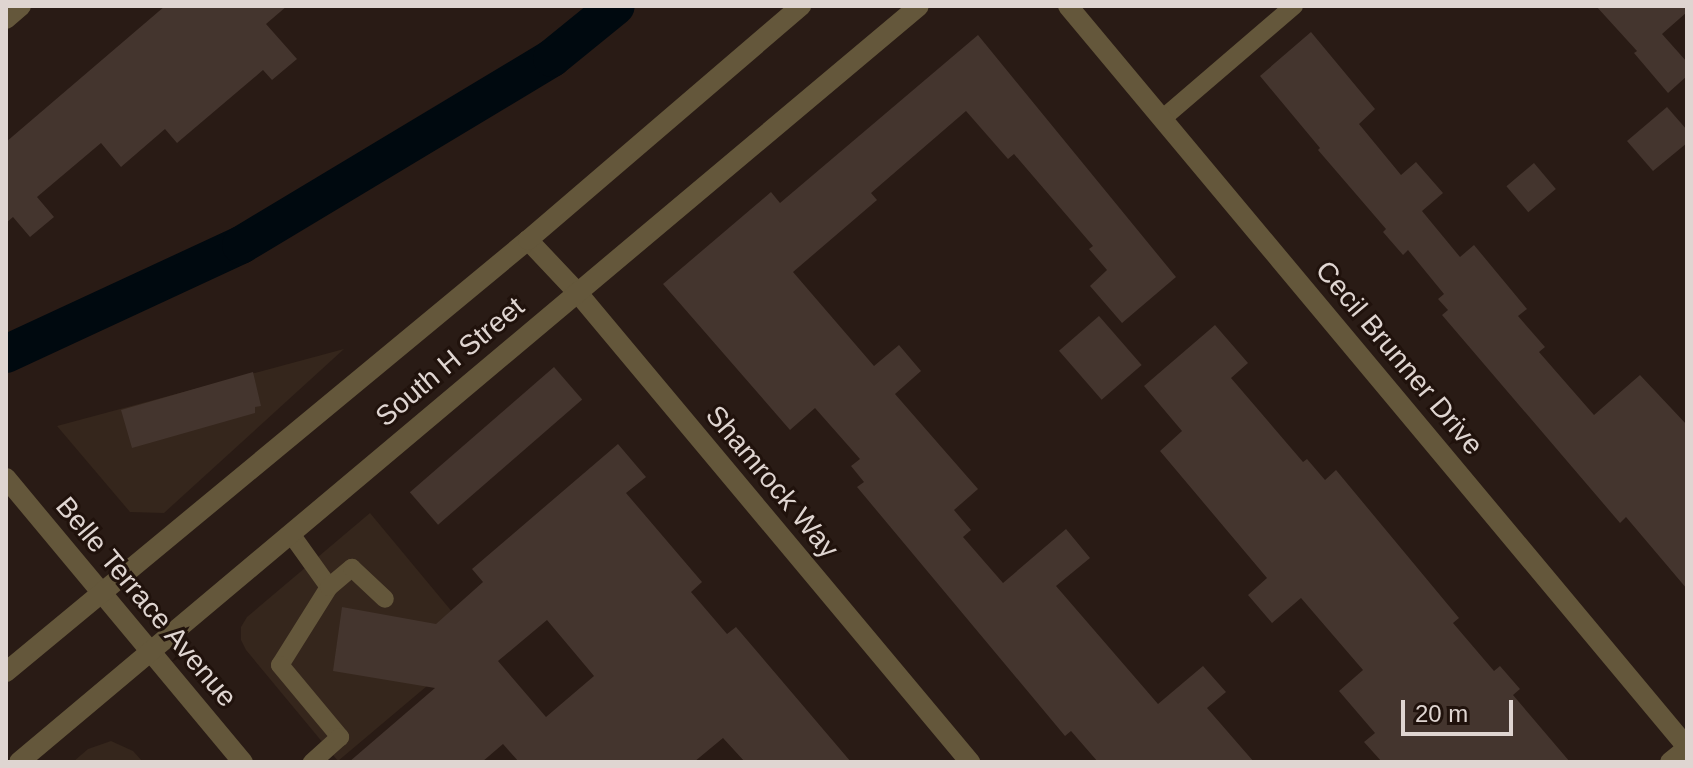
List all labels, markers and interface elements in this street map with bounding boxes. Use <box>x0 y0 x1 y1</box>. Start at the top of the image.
street label: Cecil Brunner Drive <box>1308 254 1490 462</box>
street label: South H Street <box>369 290 531 434</box>
street label: Shamrock Way <box>698 399 846 565</box>
street label: Belle Terrace Avenue <box>48 489 244 715</box>
scale bar <box>1405 684 1517 734</box>
text: 20 m <box>1415 700 1468 727</box>

